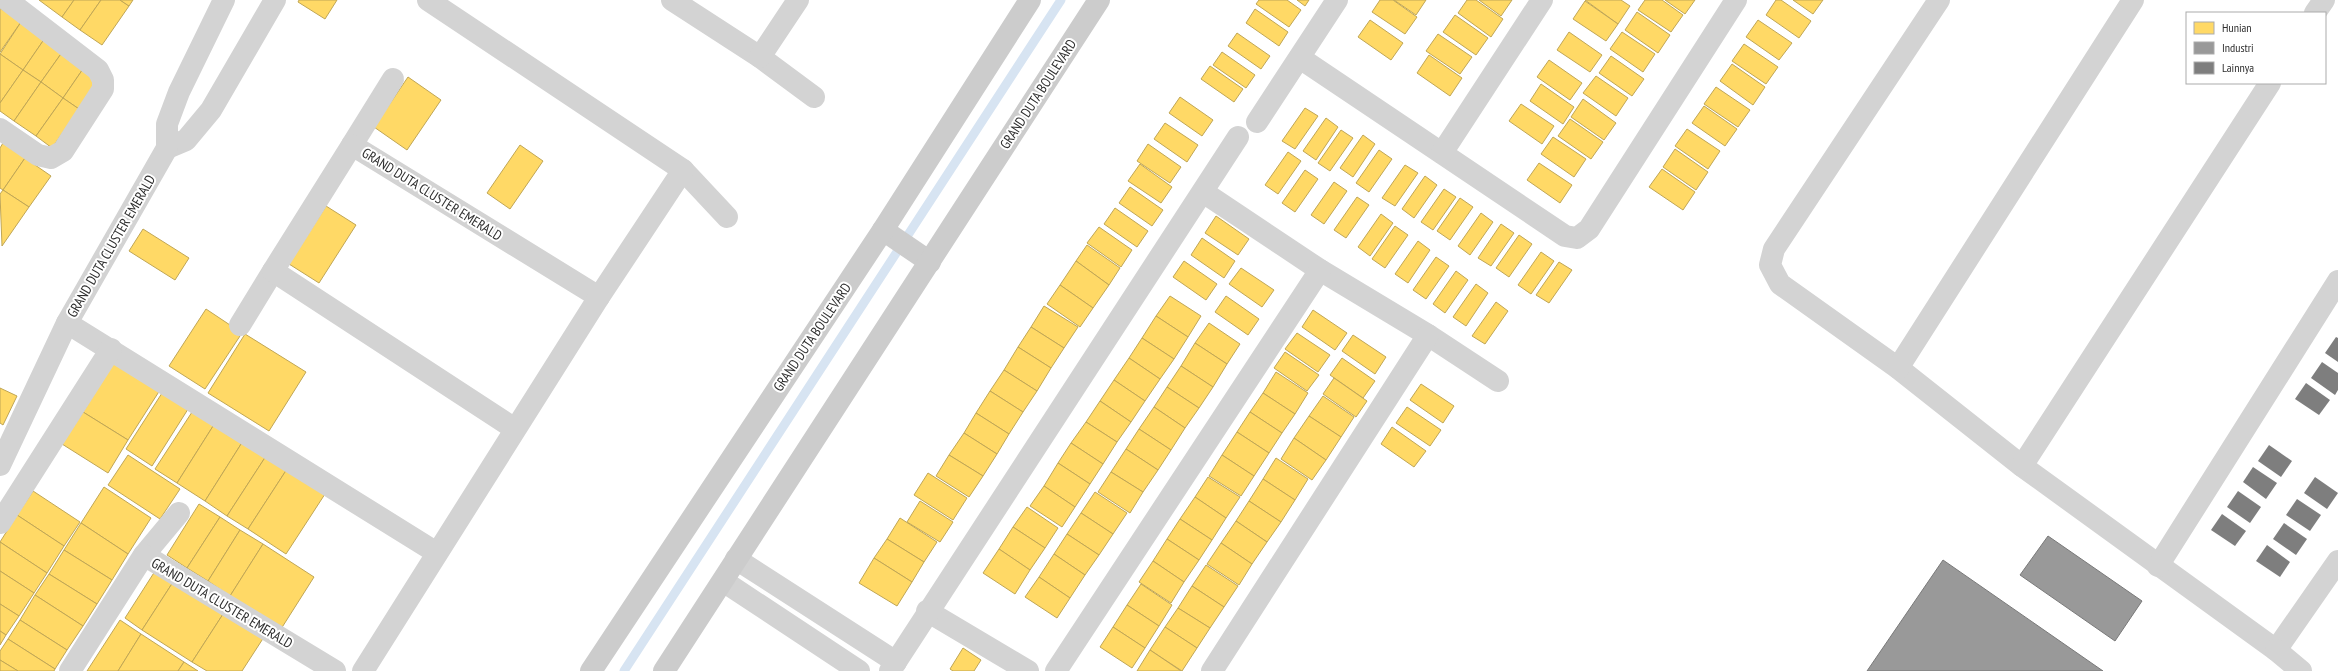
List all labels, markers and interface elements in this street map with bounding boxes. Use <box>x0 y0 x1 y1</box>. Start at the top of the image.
legend <box>2186 12 2326 84</box>
text: Hunian <box>2222 20 2252 35</box>
street label: GRAND DUTA BOULEVARD <box>996 36 1080 152</box>
text: Industri <box>2222 40 2254 55</box>
text: Lainnya <box>2222 60 2254 75</box>
street label: GRAND DUTA CLUSTER EMERALD <box>359 144 505 244</box>
street label: GRAND DUTA CLUSTER EMERALD <box>63 172 159 320</box>
street label: GRAND DUTA BOULEVARD <box>769 279 855 395</box>
street label: GRAND DUTA CLUSTER EMERALD <box>148 554 296 652</box>

